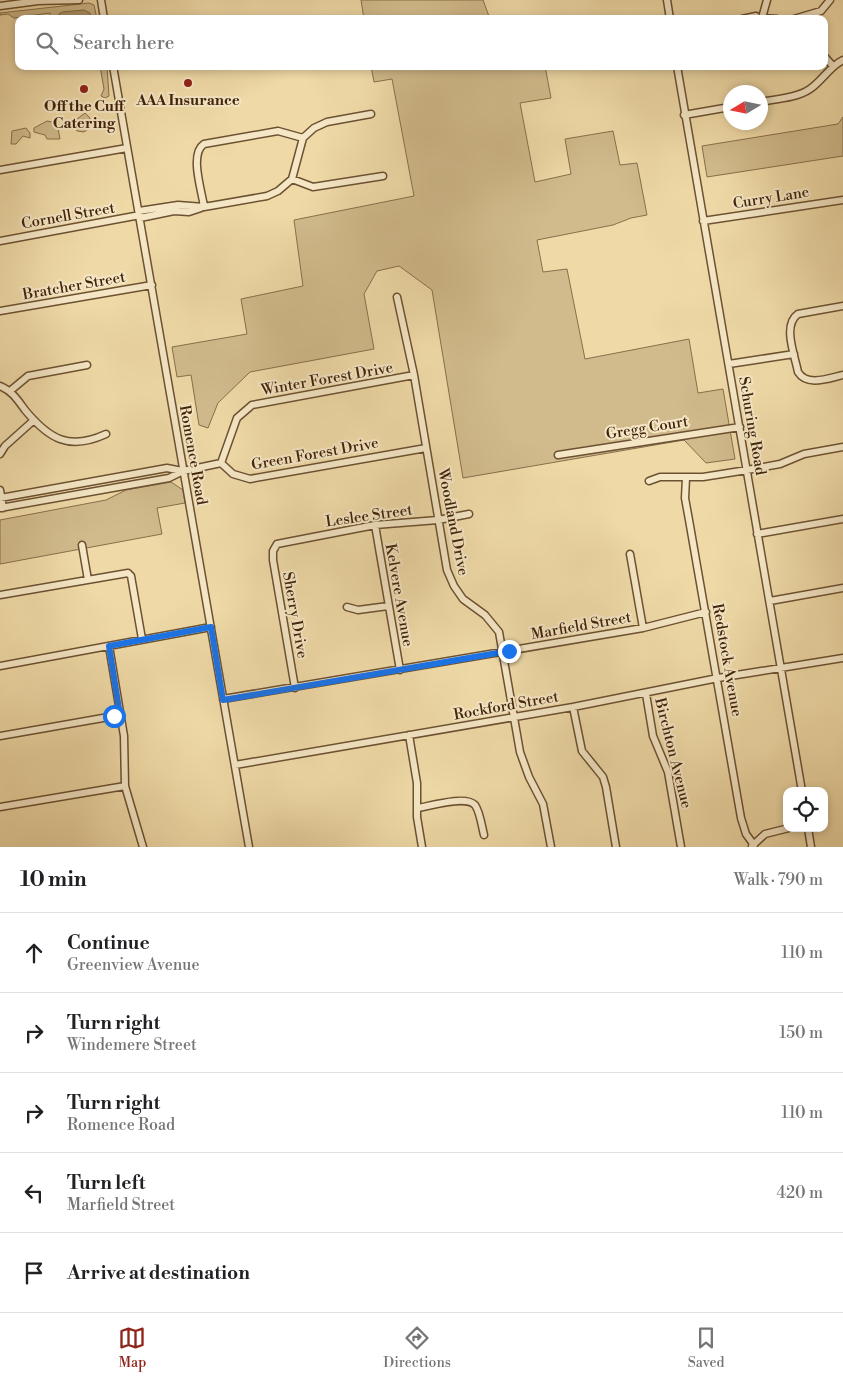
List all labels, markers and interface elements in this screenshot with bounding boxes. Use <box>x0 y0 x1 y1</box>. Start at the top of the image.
search box <box>15 15 828 70</box>
icon: search <box>33 29 61 57</box>
text: Search here <box>73 31 174 55</box>
marker: AAA Insurance <box>182 77 194 89</box>
marker: Off the Cuff Catering <box>78 83 90 95</box>
north arrow <box>723 85 768 130</box>
place label: AAA Insurance <box>135 91 240 110</box>
place label: Off the Cuff Catering <box>44 97 126 133</box>
street label: Curry Lane <box>731 183 811 213</box>
street label: Cornell Street <box>20 198 117 234</box>
street label: Bratcher Street <box>20 267 128 305</box>
street label: Winter Forest Drive <box>259 358 395 400</box>
street label: Schuring Road <box>734 375 770 477</box>
street label: Romence Road <box>175 403 211 507</box>
street label: Gregg Court <box>604 412 690 444</box>
street label: Green Forest Drive <box>250 433 380 475</box>
street label: Woodland Drive <box>433 466 473 577</box>
street label: Leslee Street <box>324 500 414 531</box>
street label: Kelvere Avenue <box>381 542 417 648</box>
street label: Sherry Drive <box>278 570 312 660</box>
street label: Redstock Avenue <box>708 602 746 718</box>
street label: Marfield Street <box>529 608 633 644</box>
route end <box>498 640 521 663</box>
street label: Rockford Street <box>452 687 561 725</box>
street label: Birchton Avenue <box>650 695 696 810</box>
route start <box>103 705 126 728</box>
map controls <box>783 787 828 832</box>
button: locate <box>783 787 828 832</box>
text: 10 min <box>20 867 87 893</box>
text: Walk · 790 m <box>734 870 823 890</box>
text: Continue <box>67 931 150 955</box>
icon: ahead <box>20 939 48 967</box>
text: 110 m <box>781 943 823 963</box>
text: Greenview Avenue <box>67 955 199 975</box>
text: Turn right <box>67 1011 160 1035</box>
icon: right <box>20 1019 48 1047</box>
text: 150 m <box>779 1023 823 1043</box>
text: Windemere Street <box>67 1035 197 1055</box>
text: Turn right <box>67 1091 160 1115</box>
icon: right <box>20 1099 48 1127</box>
text: 110 m <box>781 1103 823 1123</box>
text: Romence Road <box>67 1115 175 1135</box>
text: Turn left <box>67 1171 146 1195</box>
icon: left <box>20 1179 48 1207</box>
text: 420 m <box>776 1183 823 1203</box>
text: Marfield Street <box>67 1195 175 1215</box>
icon: arrive <box>20 1259 48 1287</box>
text: Arrive at destination <box>67 1261 250 1285</box>
tab: Map <box>118 1324 146 1372</box>
tab: Directions <box>383 1324 451 1372</box>
tab: Saved <box>688 1324 725 1372</box>

